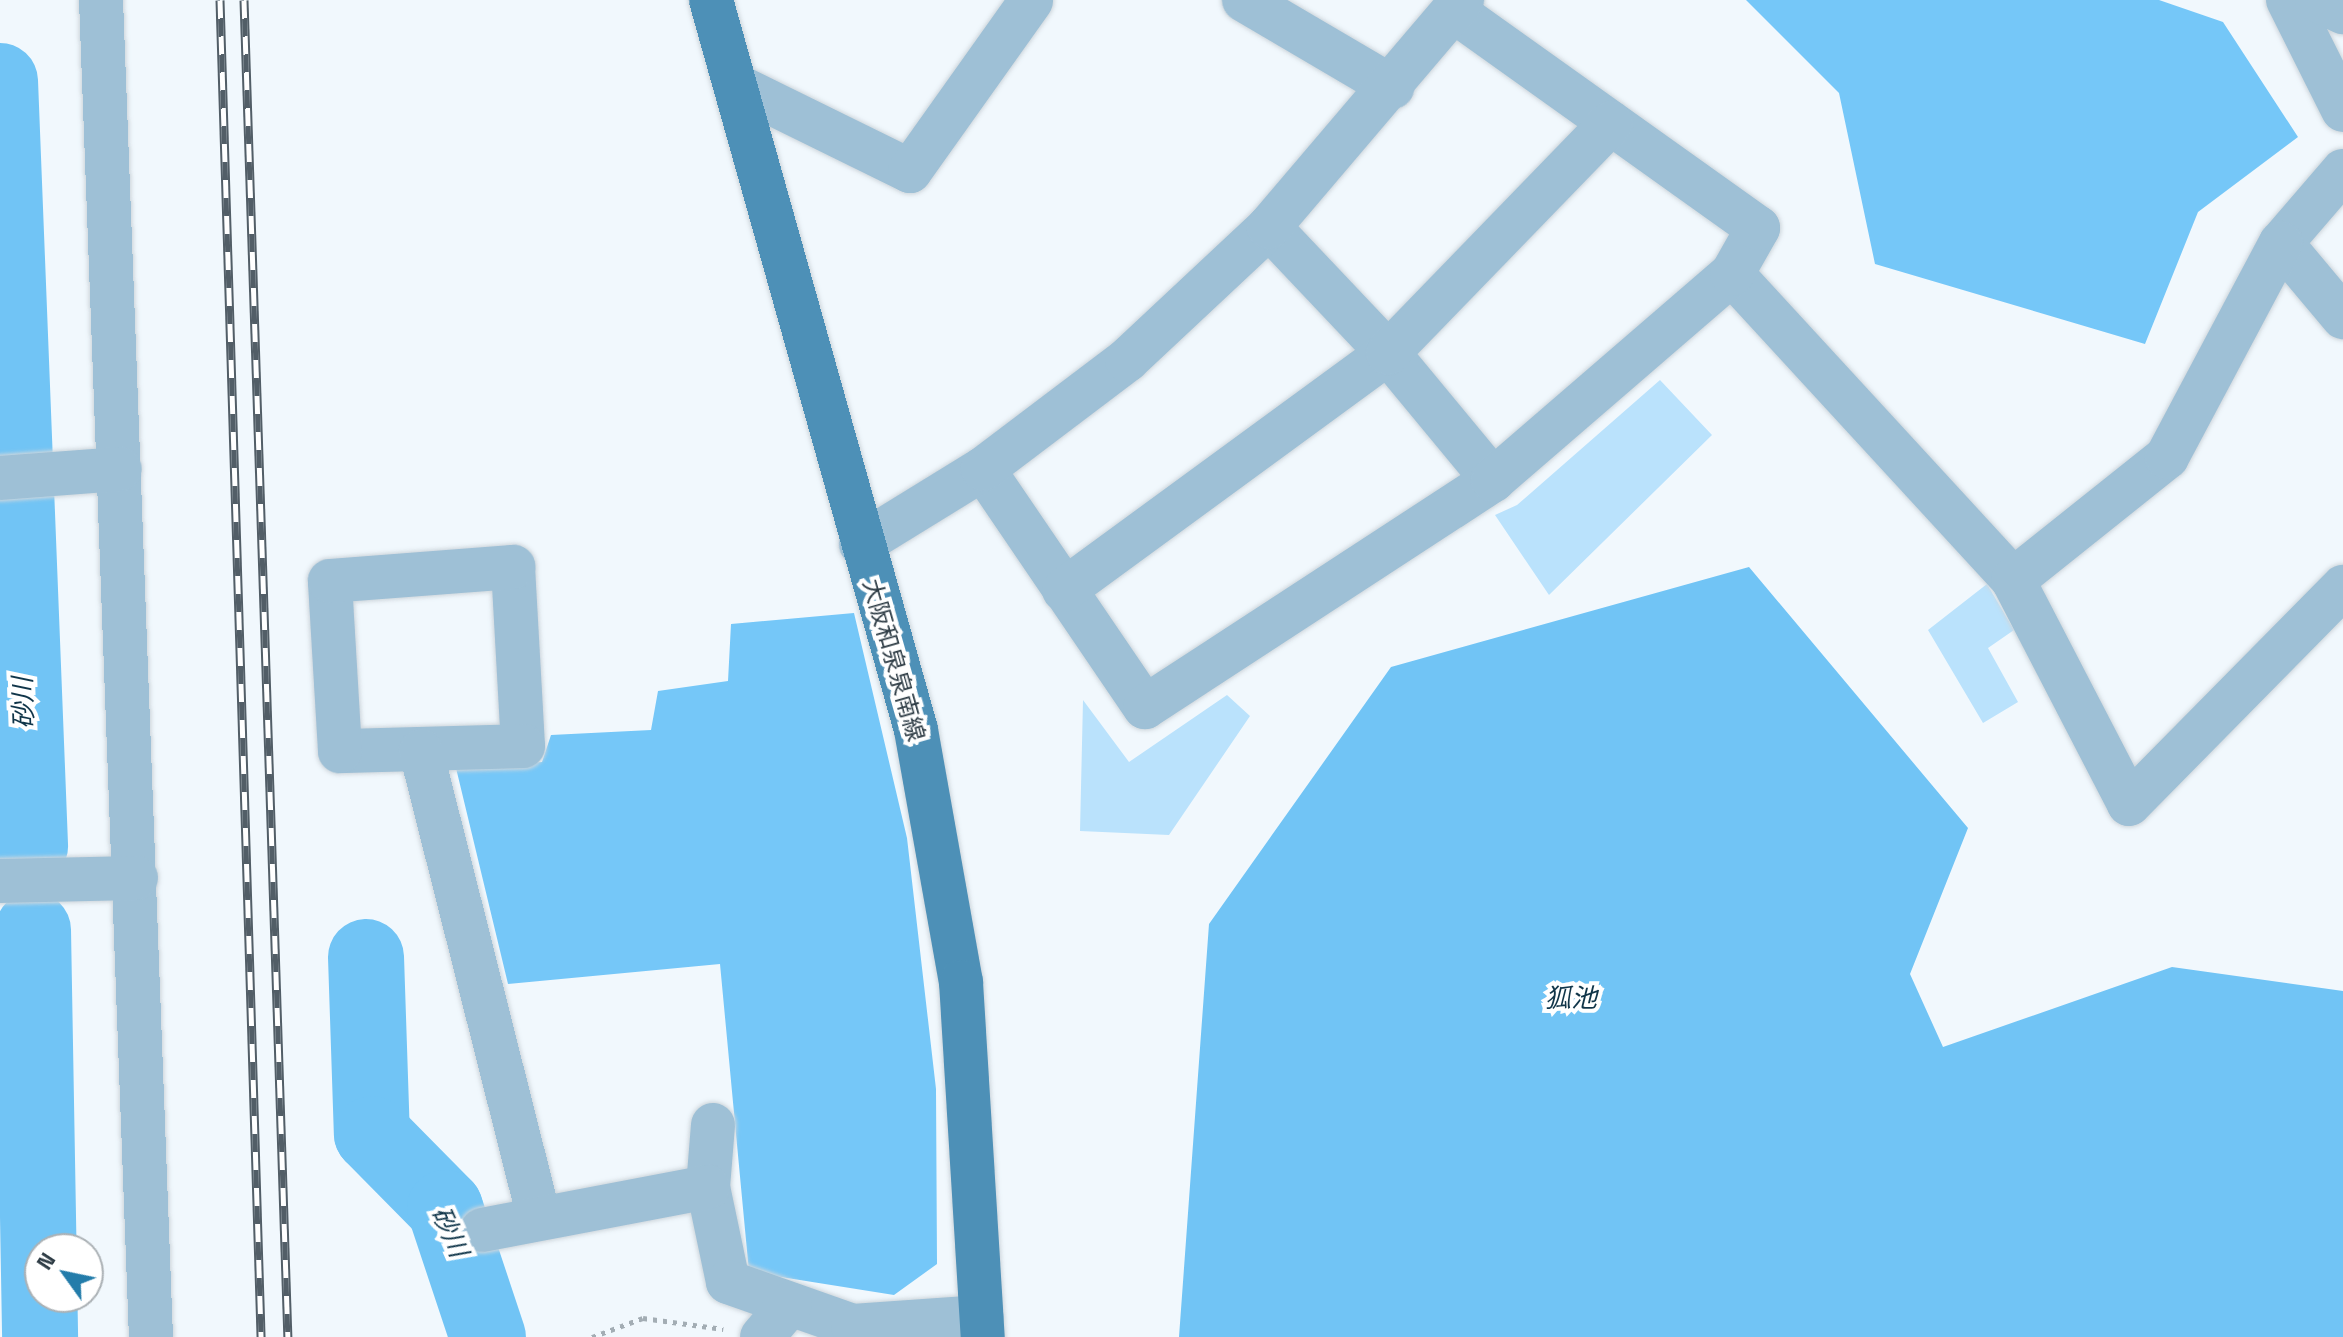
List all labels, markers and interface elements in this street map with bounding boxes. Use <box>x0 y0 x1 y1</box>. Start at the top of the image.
street label: 大阪和泉泉南線 <box>857 575 931 745</box>
water label: 砂川 <box>8 676 40 730</box>
water label: 狐池 <box>1545 983 1597 1015</box>
water label: 砂川 <box>424 1202 474 1262</box>
north arrow <box>24 1233 104 1313</box>
text: N <box>30 1247 61 1275</box>

